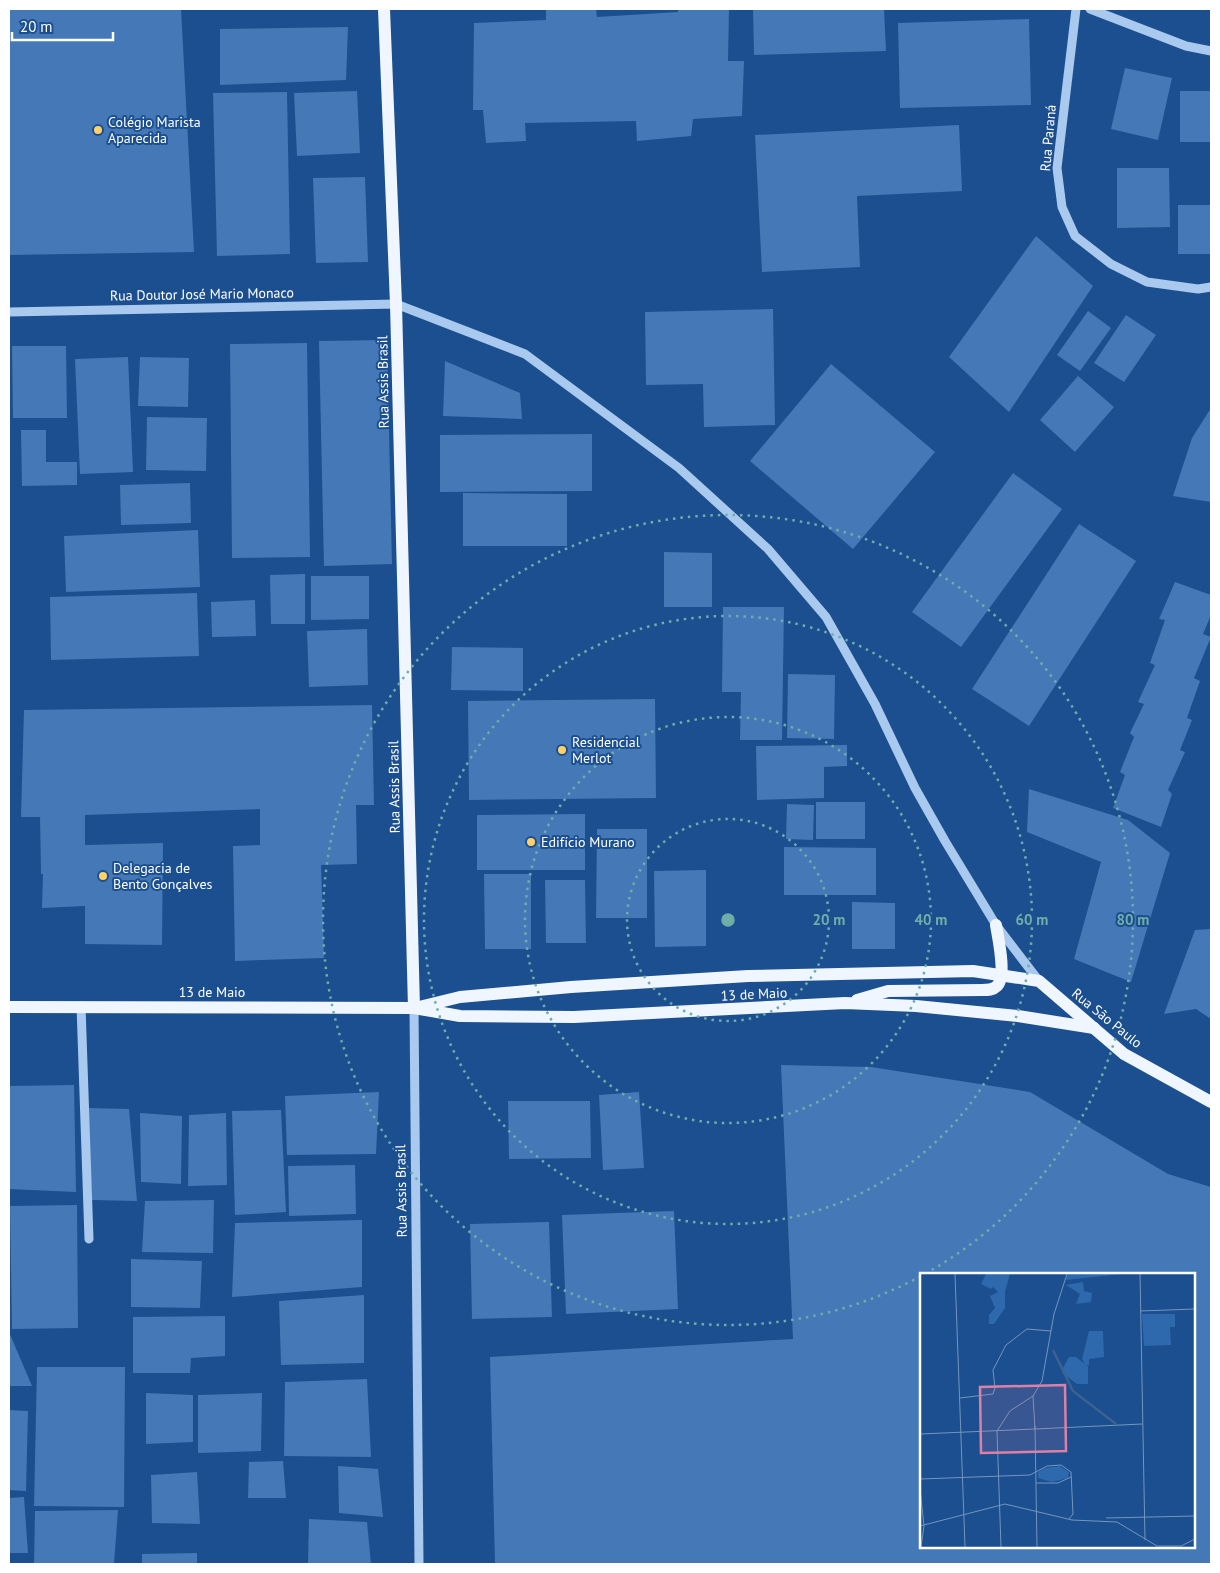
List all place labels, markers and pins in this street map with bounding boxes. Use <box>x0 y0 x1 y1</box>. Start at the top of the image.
place label: Colégio Marista Aparecida <box>108 113 201 147</box>
marker: Colégio Marista Aparecida <box>92 124 104 136</box>
place label: Residencial Merlot <box>572 733 640 767</box>
marker: Residencial Merlot <box>556 744 568 756</box>
place label: Edifício Murano <box>541 833 635 851</box>
marker: Edifício Murano <box>525 836 537 848</box>
place label: Delegacia de Bento Gonçalves <box>113 859 213 893</box>
marker: Delegacia de Bento Gonçalves <box>97 870 109 882</box>
centre of rings <box>719 911 737 929</box>

